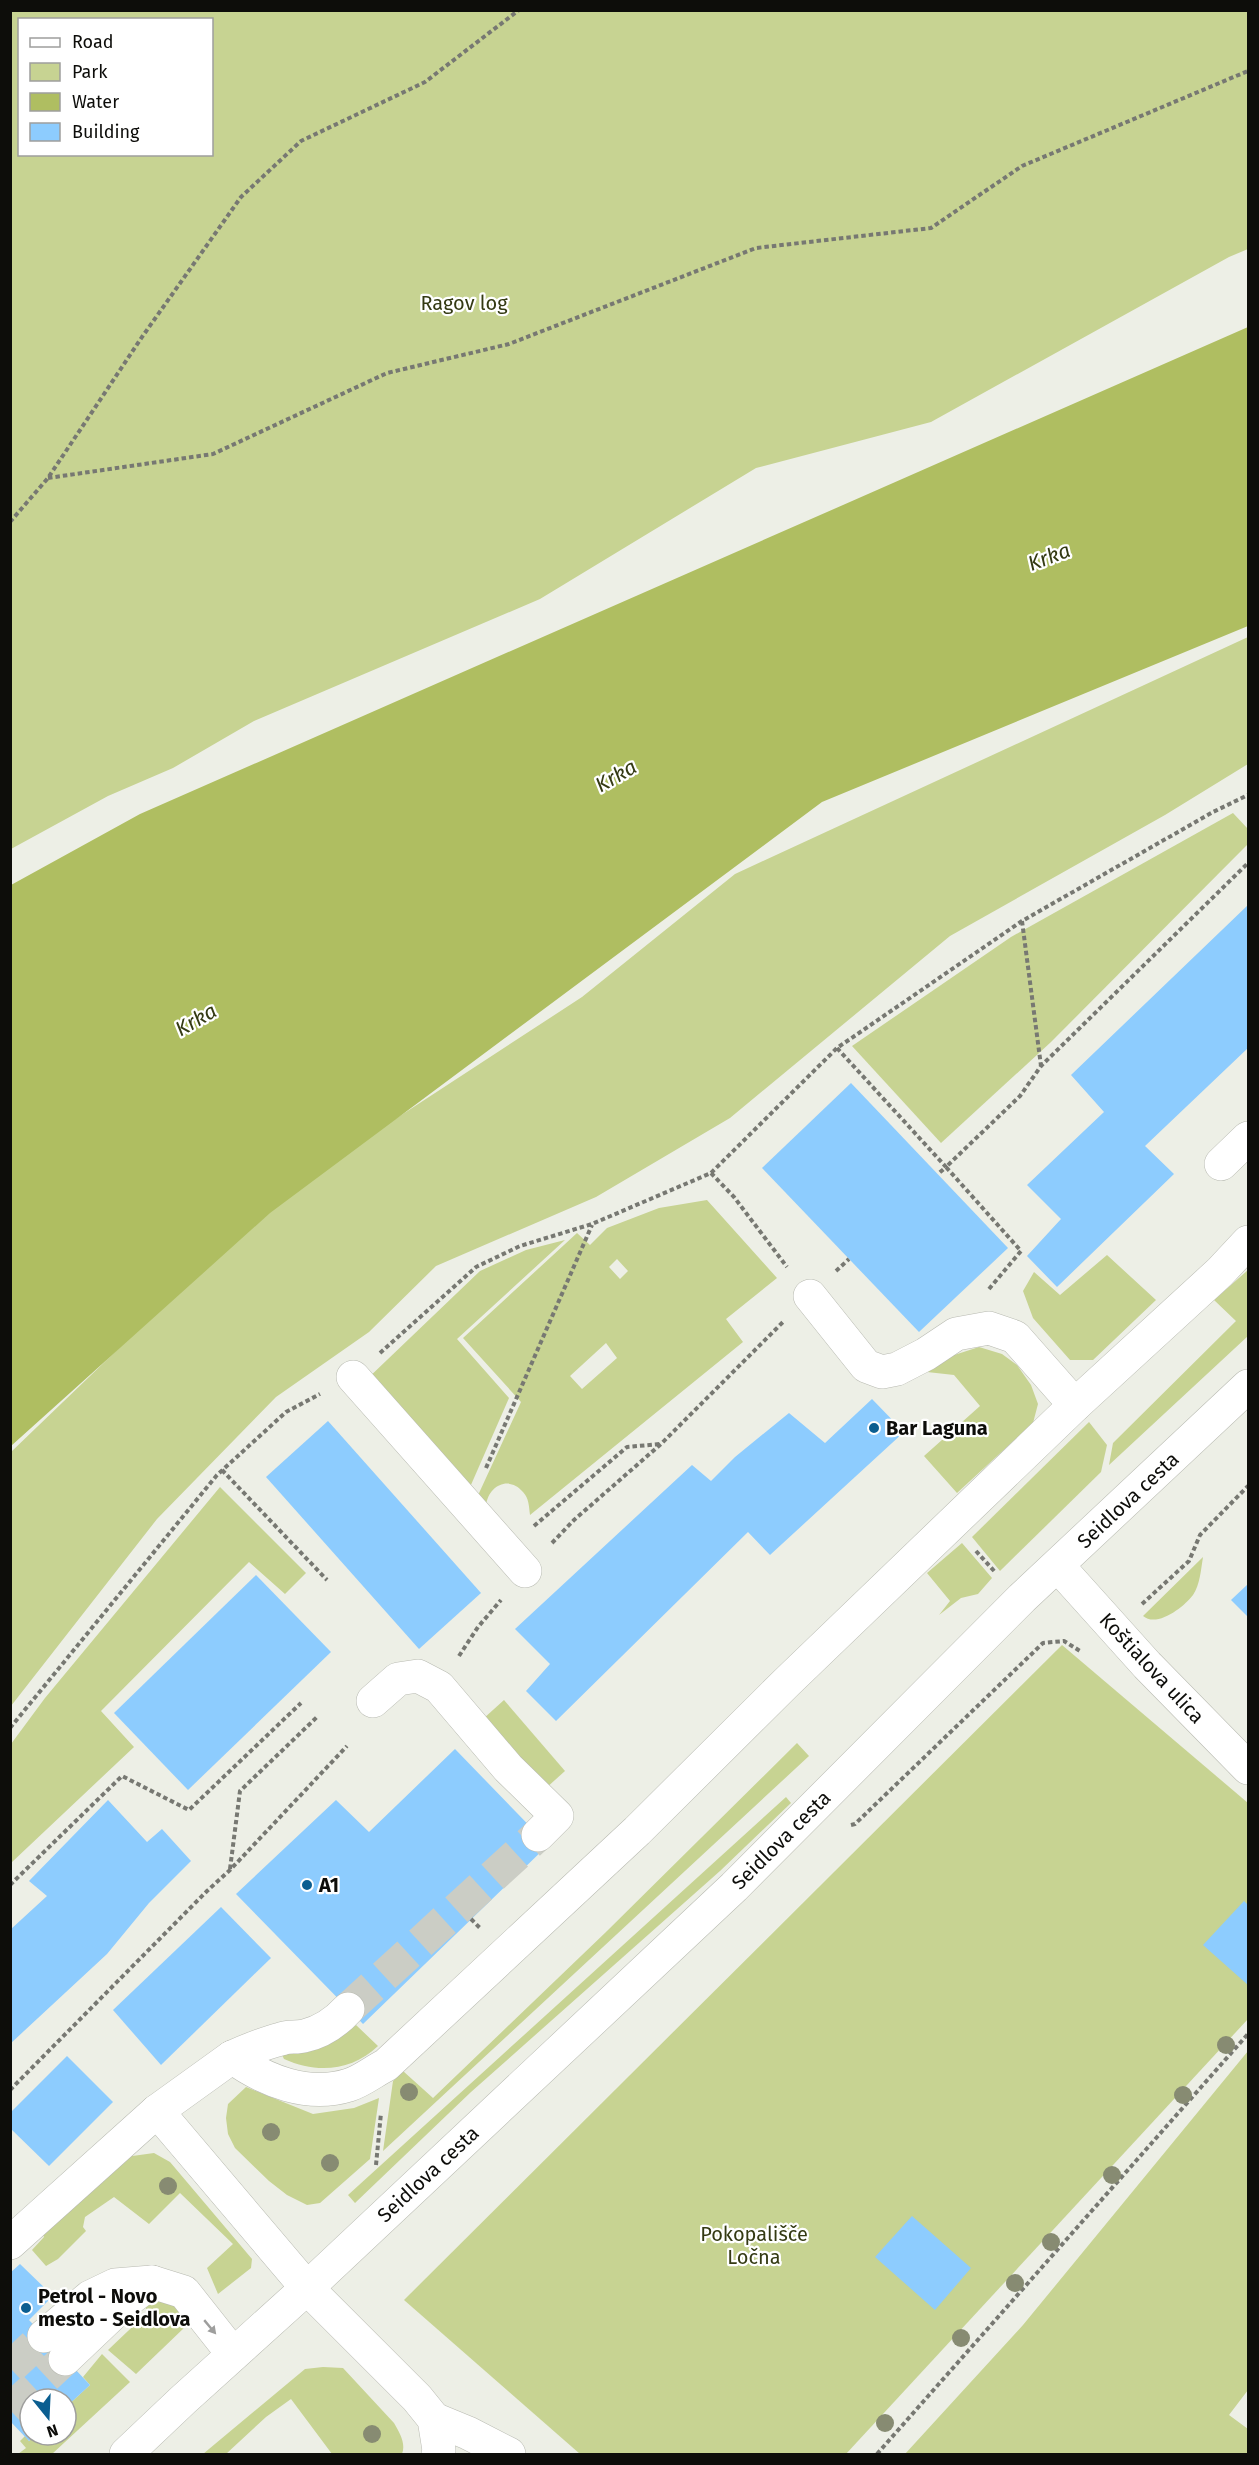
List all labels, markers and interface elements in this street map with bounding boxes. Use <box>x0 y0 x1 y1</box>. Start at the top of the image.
legend <box>18 18 213 156</box>
text: Road <box>72 31 114 53</box>
text: Park <box>72 61 108 83</box>
text: Water <box>72 91 119 113</box>
text: Building <box>72 121 140 143</box>
park label: Ragov log <box>420 291 508 315</box>
water label: Krka <box>1024 537 1074 577</box>
water label: Krka <box>591 754 641 798</box>
water label: Krka <box>171 998 221 1042</box>
place label: Bar Laguna <box>886 1416 988 1440</box>
marker: Bar Laguna <box>867 1421 881 1435</box>
street label: Seidlova cesta <box>1072 1447 1184 1553</box>
street label: Koštialova ulica <box>1095 1608 1209 1728</box>
street label: Seidlova cesta <box>727 1786 835 1894</box>
place label: A1 <box>318 1873 339 1897</box>
marker: A1 <box>300 1878 314 1892</box>
street label: Seidlova cesta <box>372 2121 484 2227</box>
park label: Pokopališče Ločna <box>700 2222 808 2269</box>
place label: Petrol - Novo mesto - Seidlova <box>38 2284 191 2331</box>
marker: Petrol - Novo mesto - Seidlova <box>19 2301 33 2315</box>
one-way arrow <box>204 2319 217 2335</box>
north arrow <box>18 2387 78 2447</box>
text: N <box>45 2420 60 2441</box>

